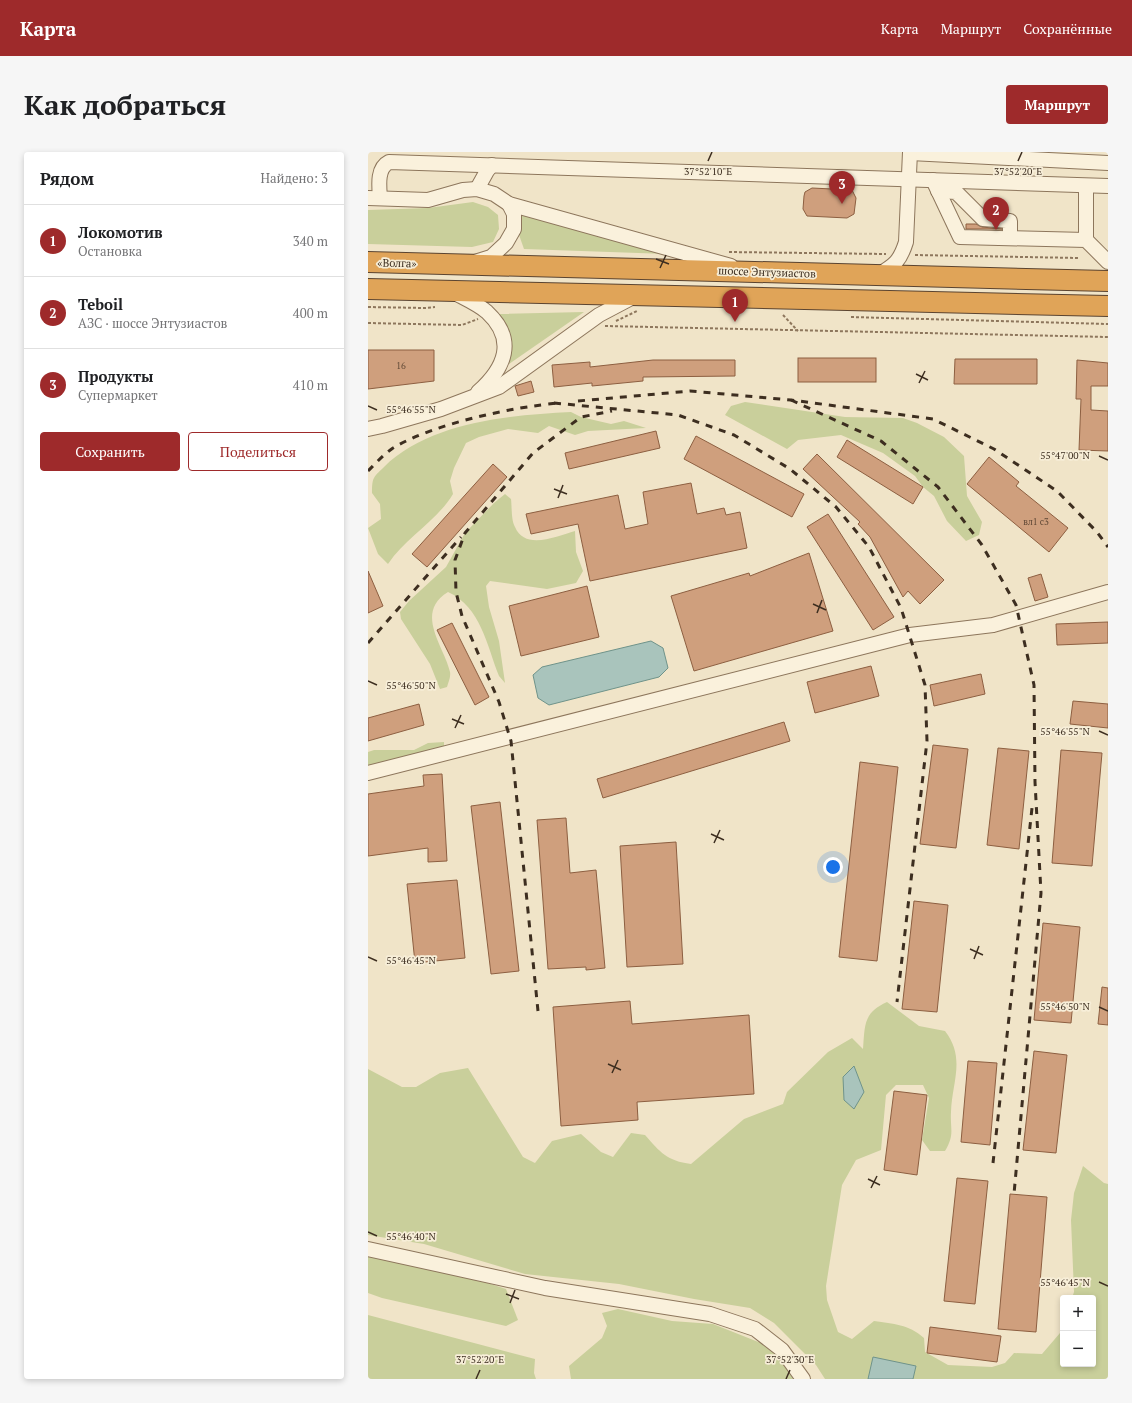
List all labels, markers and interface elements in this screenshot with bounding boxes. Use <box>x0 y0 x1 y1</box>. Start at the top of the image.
text: Карта <box>20 16 76 41</box>
text: Карта <box>881 19 919 38</box>
text: Маршрут <box>941 19 1001 38</box>
text: Сохранённые <box>1023 19 1112 38</box>
button: Маршрут <box>1006 85 1108 124</box>
text: Как добраться <box>24 86 226 123</box>
text: 37°52'10"E <box>684 165 732 178</box>
text: 37°52'20"E <box>994 165 1042 178</box>
text: Рядом <box>40 167 94 190</box>
text: Найдено: 3 <box>261 169 328 187</box>
pin: 3 <box>829 171 855 204</box>
pin: 2 <box>983 197 1009 230</box>
text: Локомотив <box>78 222 163 242</box>
text: 1 <box>49 232 57 250</box>
text: 340 m <box>293 232 328 250</box>
text: Остановка <box>78 242 142 260</box>
street label: «Волга» <box>377 256 417 270</box>
street label: шоссе Энтузиастов <box>718 263 816 281</box>
pin: 1 <box>722 289 748 322</box>
text: Teboil <box>78 294 123 314</box>
text: 2 <box>49 304 57 322</box>
text: 400 m <box>293 304 328 322</box>
text: АЗС · шоссе Энтузиастов <box>78 314 227 332</box>
house number: 16 <box>396 360 406 372</box>
text: Продукты <box>78 366 154 386</box>
text: 3 <box>49 376 57 394</box>
text: 410 m <box>293 376 328 394</box>
text: Супермаркет <box>78 386 158 404</box>
text: 55°46'55"N <box>386 403 436 416</box>
button: Сохранить <box>40 432 180 471</box>
button: Поделиться <box>188 432 328 471</box>
text: 55°47'00"N <box>1040 449 1090 462</box>
house number: вл1 с3 <box>1023 516 1049 528</box>
text: 55°46'50"N <box>386 679 436 692</box>
text: 55°46'55"N <box>1040 725 1090 738</box>
your location <box>823 857 843 877</box>
text: 55°46'45"N <box>386 954 436 967</box>
text: 55°46'50"N <box>1040 1000 1090 1013</box>
text: 55°46'40"N <box>386 1230 436 1243</box>
text: 55°46'45"N <box>1040 1276 1090 1289</box>
map controls <box>1060 1295 1096 1367</box>
button: + <box>1060 1295 1096 1331</box>
button: − <box>1060 1331 1096 1367</box>
text: 37°52'20"E <box>456 1353 504 1366</box>
text: 37°52'30"E <box>766 1353 814 1366</box>

